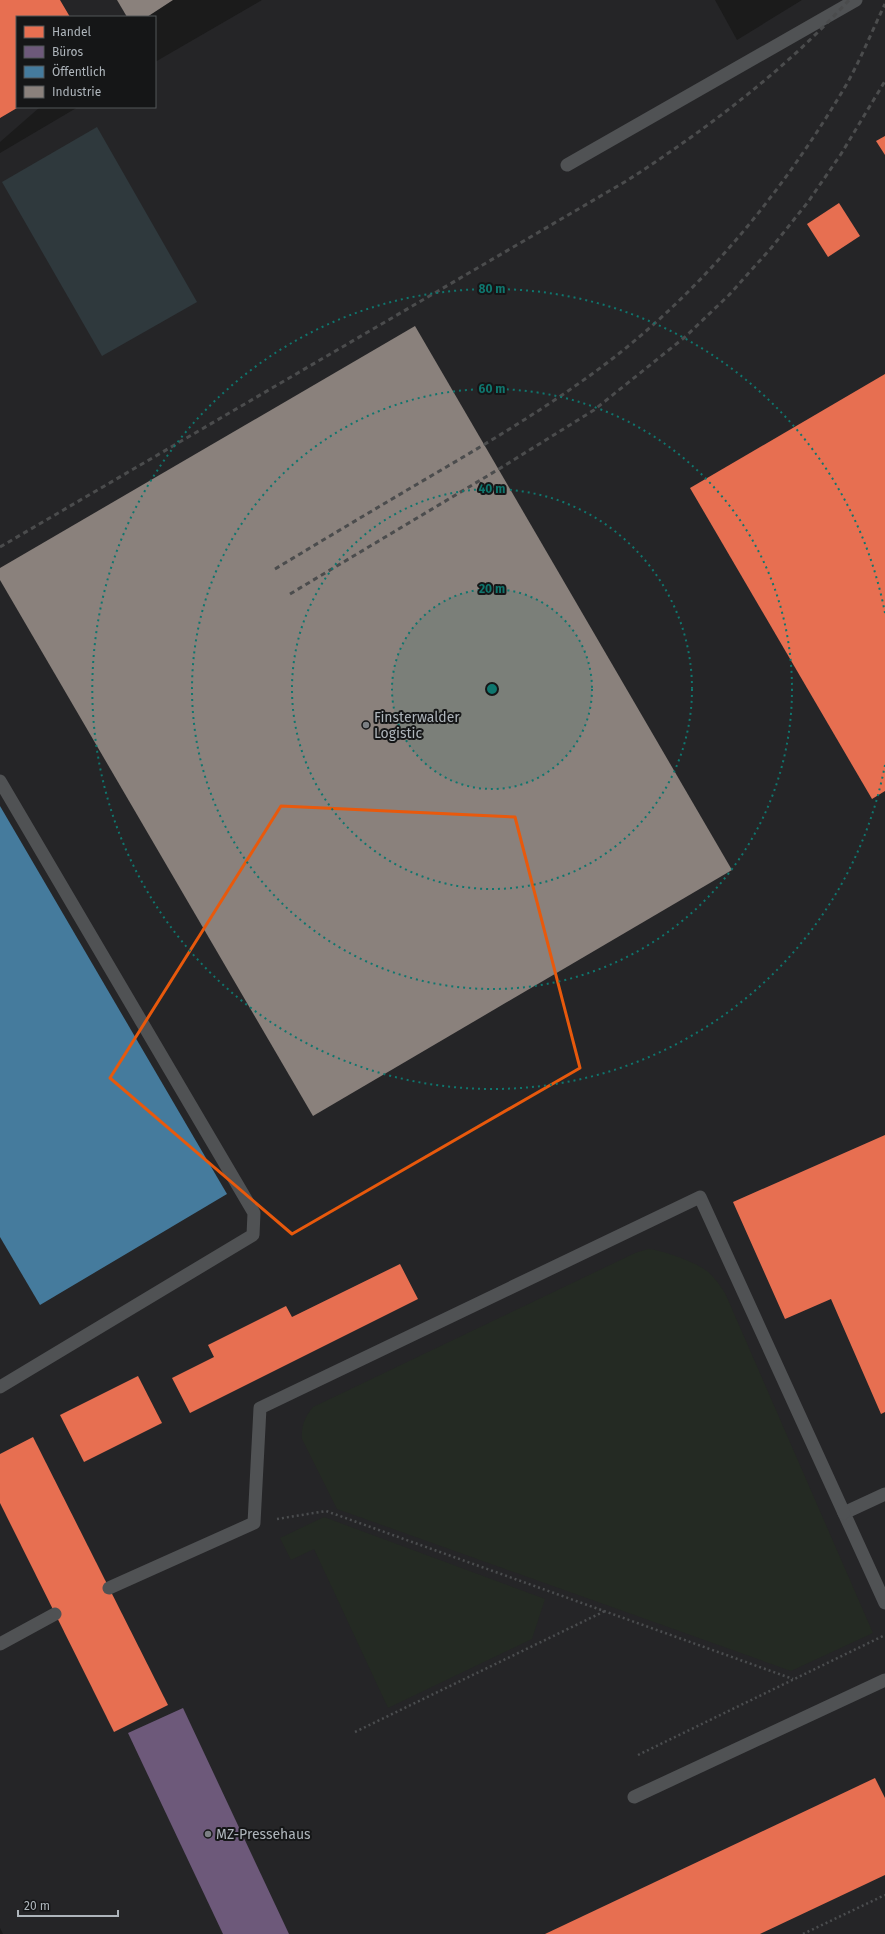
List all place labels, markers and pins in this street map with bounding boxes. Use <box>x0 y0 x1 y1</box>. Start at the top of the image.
centre of rings <box>485 682 499 696</box>
place label: Finsterwalder Logistic <box>374 709 460 742</box>
marker: Finsterwalder Logistic <box>361 720 371 730</box>
place label: MZ-Pressehaus <box>216 1826 311 1843</box>
marker: MZ-Pressehaus <box>203 1829 213 1839</box>

